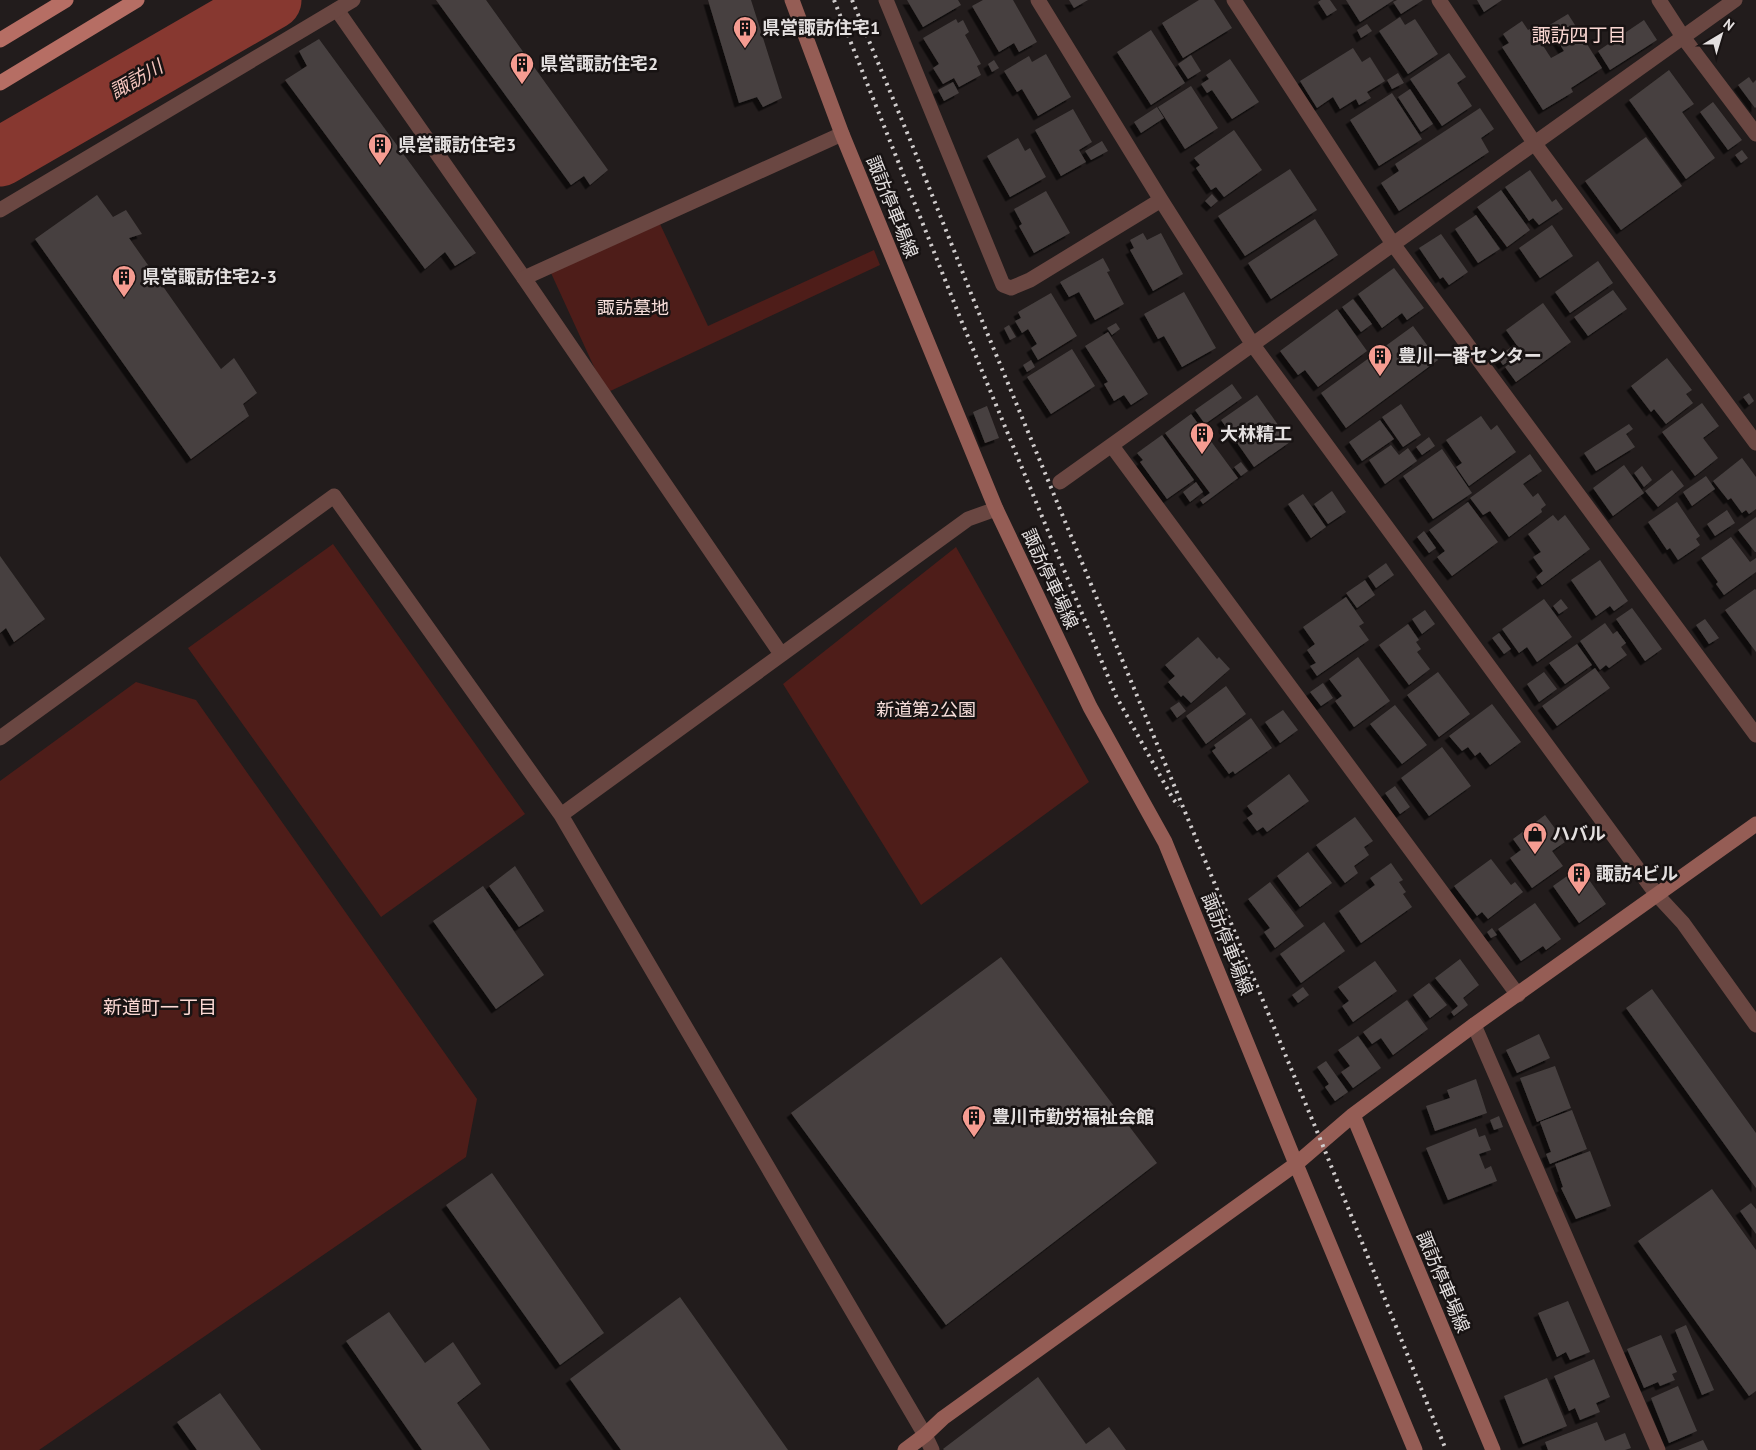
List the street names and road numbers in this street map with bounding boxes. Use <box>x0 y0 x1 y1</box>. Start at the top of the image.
street label: 諏訪停車場線 <box>862 152 923 261</box>
street label: 諏訪停車場線 <box>1017 525 1084 633</box>
street label: 諏訪停車場線 <box>1197 889 1258 998</box>
street label: 諏訪停車場線 <box>1412 1228 1475 1336</box>

